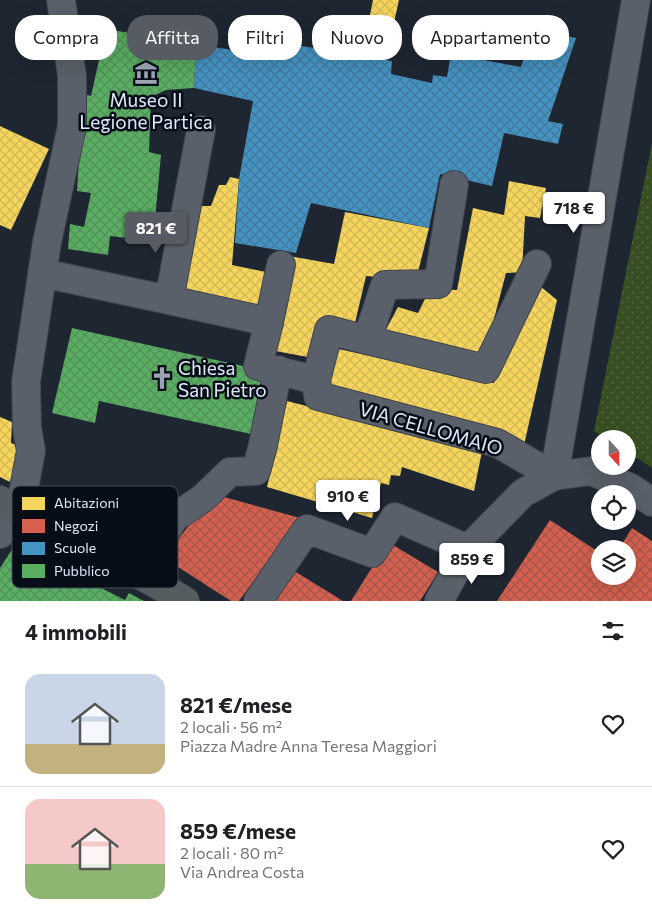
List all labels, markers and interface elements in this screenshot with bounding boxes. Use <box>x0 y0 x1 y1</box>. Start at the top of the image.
chip: Compra <box>15 15 117 60</box>
chip: Affitta <box>127 15 218 60</box>
chip: Filtri <box>228 15 302 60</box>
chip: Nuovo <box>312 15 402 60</box>
chip: Appartamento <box>412 15 569 60</box>
museum icon: Museo II Legione Partica <box>133 60 159 86</box>
place label: Museo II Legione Partica <box>79 88 213 133</box>
pin: 718 € <box>539 192 609 234</box>
text: 718 € <box>554 198 594 217</box>
pin: 821 € <box>121 212 191 254</box>
text: 821 € <box>136 218 176 237</box>
place label: Chiesa San Pietro <box>178 356 267 401</box>
church icon: Chiesa San Pietro <box>149 365 175 391</box>
street label: VIA CELLOMAIO <box>357 397 505 459</box>
north arrow <box>591 430 636 475</box>
map controls <box>591 430 636 585</box>
pin: 910 € <box>313 480 383 522</box>
button: locate <box>591 485 636 530</box>
legend <box>12 486 178 588</box>
text: 910 € <box>327 486 369 505</box>
text: Abitazioni <box>54 494 119 511</box>
text: Negozi <box>54 517 98 534</box>
text: Scuole <box>54 539 96 556</box>
button: layers <box>591 540 636 585</box>
pin: 859 € <box>437 542 507 585</box>
text: 859 € <box>450 549 494 568</box>
text: Pubblico <box>54 562 110 579</box>
icon: filters <box>599 617 627 645</box>
text: 4 immobili <box>25 619 127 644</box>
text: 821 €/mese <box>180 692 292 717</box>
icon: home <box>65 694 125 754</box>
icon: heart <box>599 710 627 738</box>
text: 2 locali · 56 m² <box>180 717 282 736</box>
text: Piazza Madre Anna Teresa Maggiori <box>180 736 437 755</box>
text: 859 €/mese <box>180 818 296 843</box>
icon: home <box>65 819 125 879</box>
icon: heart <box>599 835 627 863</box>
text: 2 locali · 80 m² <box>180 843 284 862</box>
text: Via Andrea Costa <box>180 862 305 881</box>

